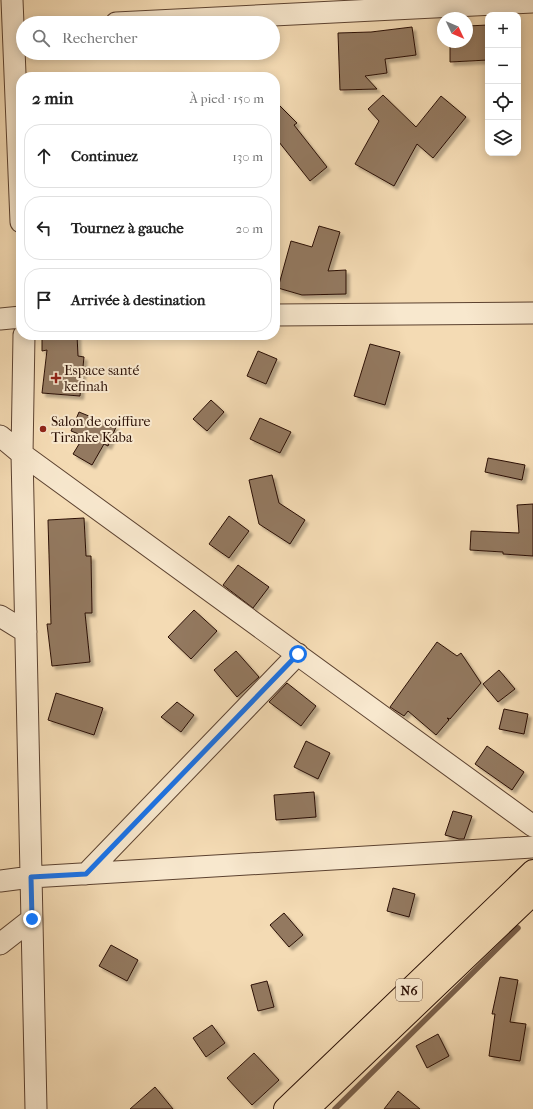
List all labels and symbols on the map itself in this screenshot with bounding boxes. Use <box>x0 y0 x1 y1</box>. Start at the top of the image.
north arrow <box>437 12 473 48</box>
place label: Espace santé kefinah <box>64 362 140 395</box>
marker: Espace santé kefinah <box>51 373 61 383</box>
place label: Salon de coiffure Tiranke Kaba <box>51 413 151 446</box>
marker: Salon de coiffure Tiranke Kaba <box>38 424 48 434</box>
route start <box>289 645 307 663</box>
route end <box>23 910 41 928</box>
road number: N6 <box>396 979 422 1001</box>

